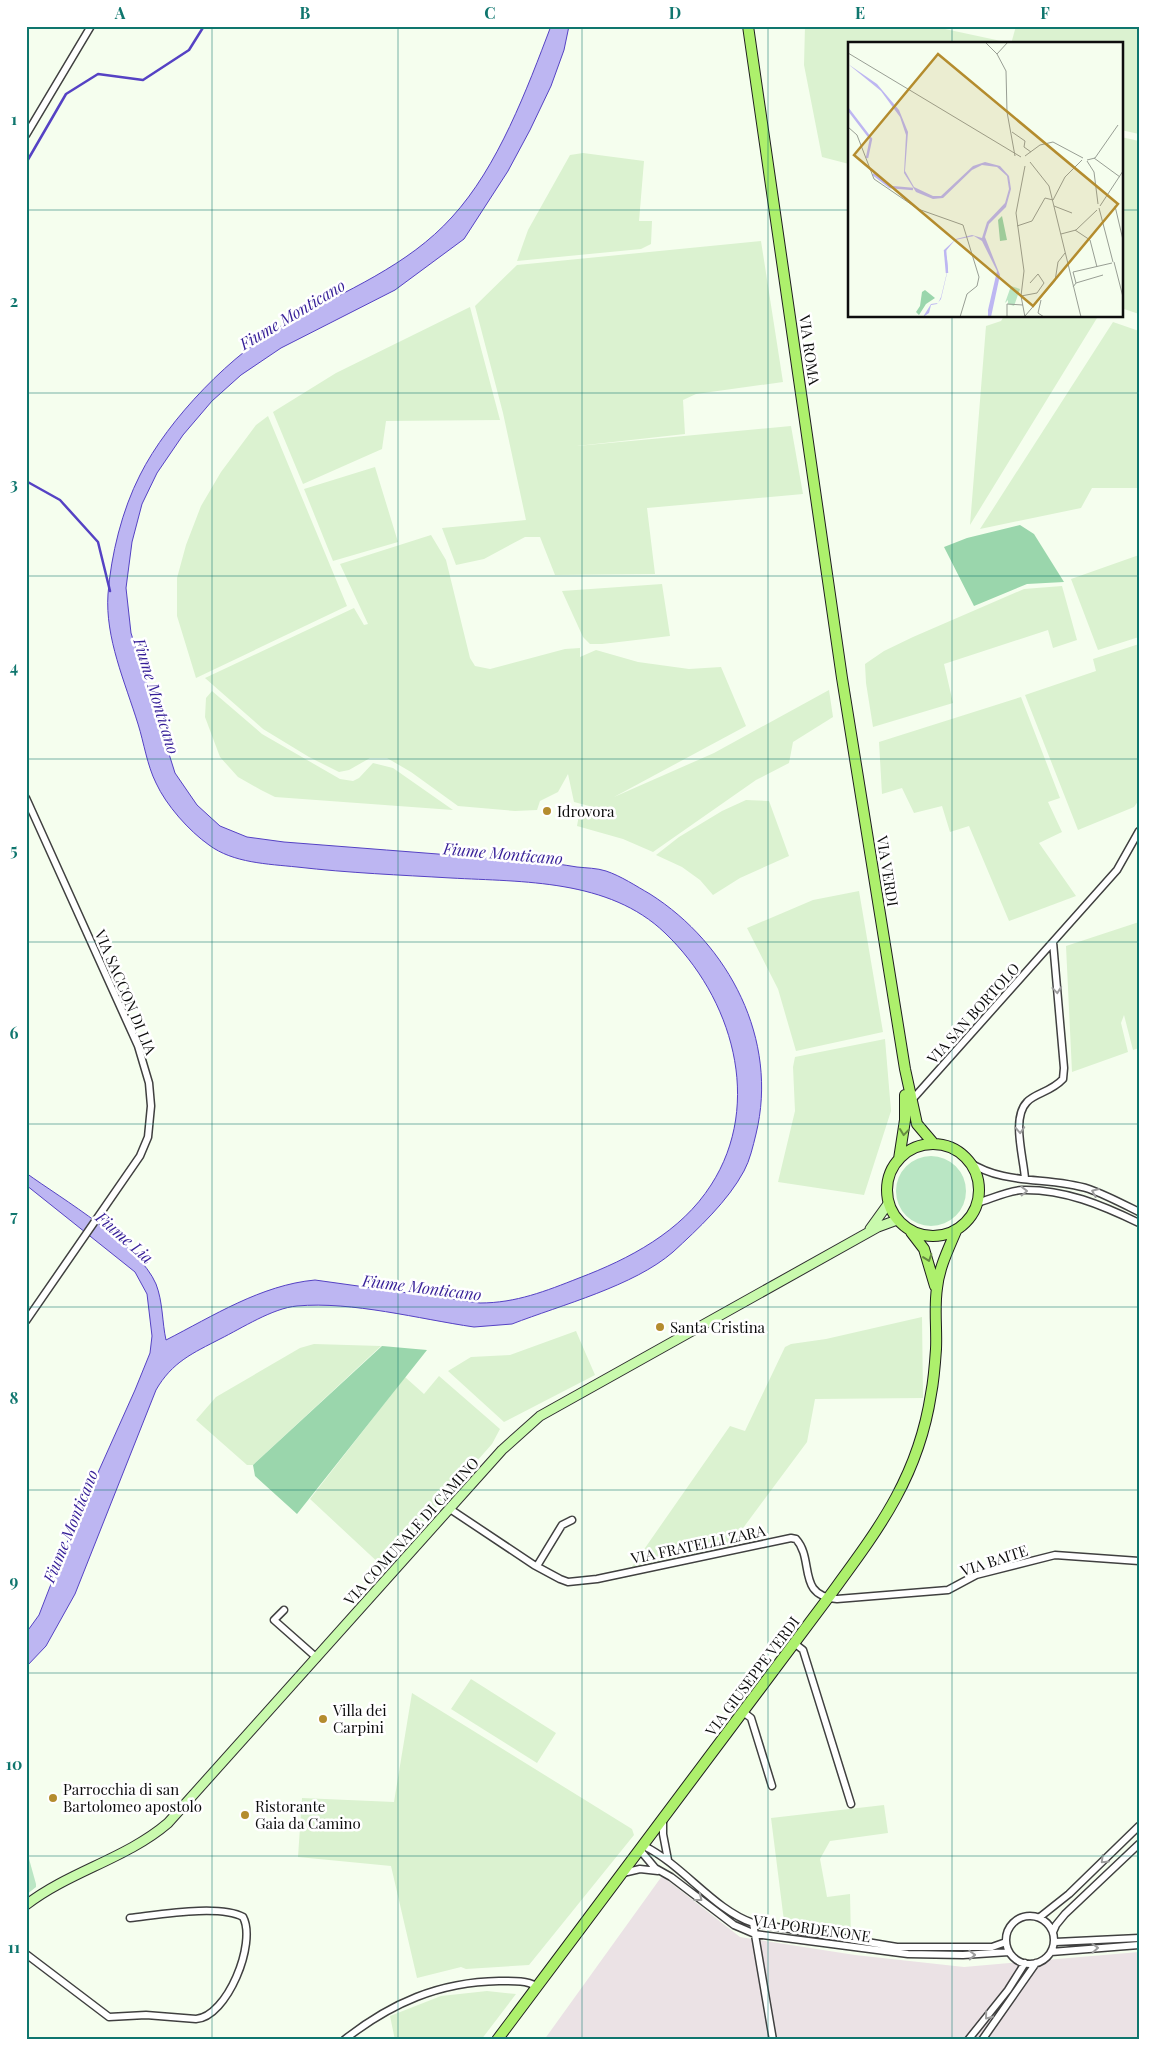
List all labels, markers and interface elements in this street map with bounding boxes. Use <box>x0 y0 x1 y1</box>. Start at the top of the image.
text: A <box>114 2 126 23</box>
text: B <box>300 2 311 23</box>
text: C <box>484 2 496 23</box>
text: D <box>669 2 681 23</box>
text: E <box>855 2 865 23</box>
text: F <box>1040 2 1050 23</box>
inset map <box>848 42 1122 318</box>
text: 1 <box>11 108 17 129</box>
water label: Fiume Monticano <box>234 274 349 354</box>
text: 2 <box>10 290 18 311</box>
street label: VIA ROMA <box>795 312 825 387</box>
text: 3 <box>10 473 18 494</box>
water label: Fiume Monticano <box>129 635 185 757</box>
text: 4 <box>10 656 18 677</box>
place label: Idrovora <box>557 801 615 821</box>
marker: Idrovora <box>541 805 553 817</box>
street label: VIA VERDI <box>872 833 903 908</box>
water label: Fiume Monticano <box>441 837 564 869</box>
text: 5 <box>10 839 18 860</box>
street label: VIA SACCON DI LIA <box>90 926 162 1058</box>
street label: VIA SAN BORTOLO <box>922 958 1024 1069</box>
one-way arrow <box>1052 987 1063 995</box>
text: 6 <box>10 1022 19 1043</box>
one-way arrow <box>1014 1126 1025 1134</box>
one-way arrow <box>899 1128 910 1136</box>
one-way arrow <box>1021 1186 1029 1197</box>
one-way arrow <box>1091 1187 1099 1197</box>
text: 7 <box>10 1205 18 1226</box>
water label: Fiume Lia <box>91 1206 158 1268</box>
one-way arrow <box>922 1253 932 1262</box>
water label: Fiume Monticano <box>360 1269 483 1305</box>
place label: Santa Cristina <box>670 1317 766 1337</box>
marker: Santa Cristina <box>654 1321 666 1333</box>
text: 8 <box>10 1387 19 1408</box>
street label: VIA COMUNALE DI CAMINO <box>339 1453 483 1610</box>
water label: Fiume Monticano <box>37 1466 102 1586</box>
street label: VIA FRATELLI ZARA <box>628 1520 768 1568</box>
street label: VIA BAITE <box>957 1540 1030 1581</box>
text: 9 <box>10 1570 19 1591</box>
street label: VIA GIUSEPPE VERDI <box>700 1612 804 1741</box>
place label: Villa dei Carpini <box>332 1700 387 1737</box>
marker: Villa dei Carpini <box>317 1713 329 1725</box>
text: 10 <box>6 1753 22 1774</box>
place label: Parrocchia di san Bartolomeo apostolo <box>63 1779 202 1816</box>
marker: Parrocchia di san Bartolomeo apostolo <box>47 1792 59 1804</box>
place label: Ristorante Gaia da Camino <box>255 1796 361 1833</box>
marker: Ristorante Gaia da Camino <box>239 1809 251 1821</box>
one-way arrow <box>1101 1854 1110 1863</box>
one-way arrow <box>693 1893 702 1901</box>
street label: VIA PORDENONE <box>751 1910 872 1946</box>
text: 11 <box>8 1936 20 1957</box>
one-way arrow <box>1091 1942 1099 1953</box>
one-way arrow <box>968 1950 976 1960</box>
one-way arrow <box>985 2010 993 2019</box>

